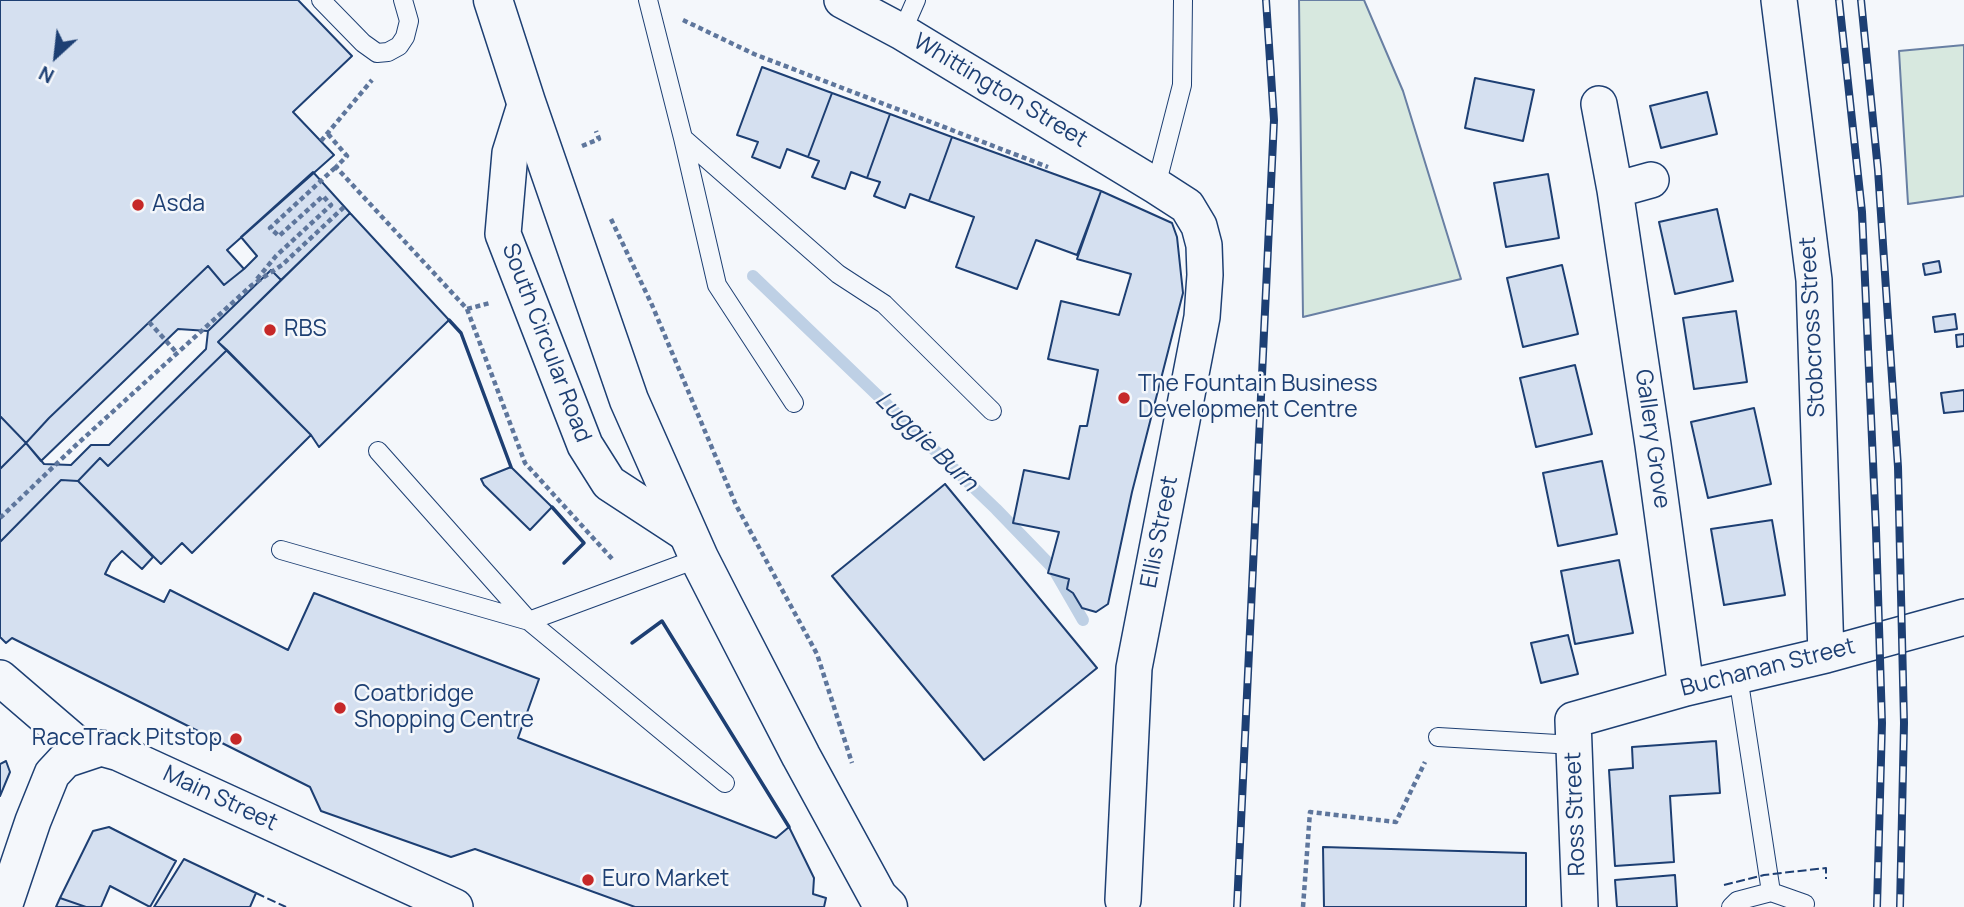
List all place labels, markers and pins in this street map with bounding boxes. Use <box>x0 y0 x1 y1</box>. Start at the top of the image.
place label: Asda <box>152 191 205 219</box>
marker: Asda <box>130 197 146 213</box>
place label: RBS <box>284 316 327 344</box>
marker: RBS <box>262 322 278 338</box>
place label: The Fountain Business Development Centre <box>1138 371 1378 425</box>
marker: The Fountain Business Development Centre <box>1116 390 1132 406</box>
place label: Coatbridge Shopping Centre <box>354 681 534 735</box>
marker: Coatbridge Shopping Centre <box>332 700 348 716</box>
place label: RaceTrack Pitstop <box>32 725 222 753</box>
marker: RaceTrack Pitstop <box>228 731 244 747</box>
place label: Euro Market <box>602 866 729 894</box>
marker: Euro Market <box>580 872 596 888</box>

